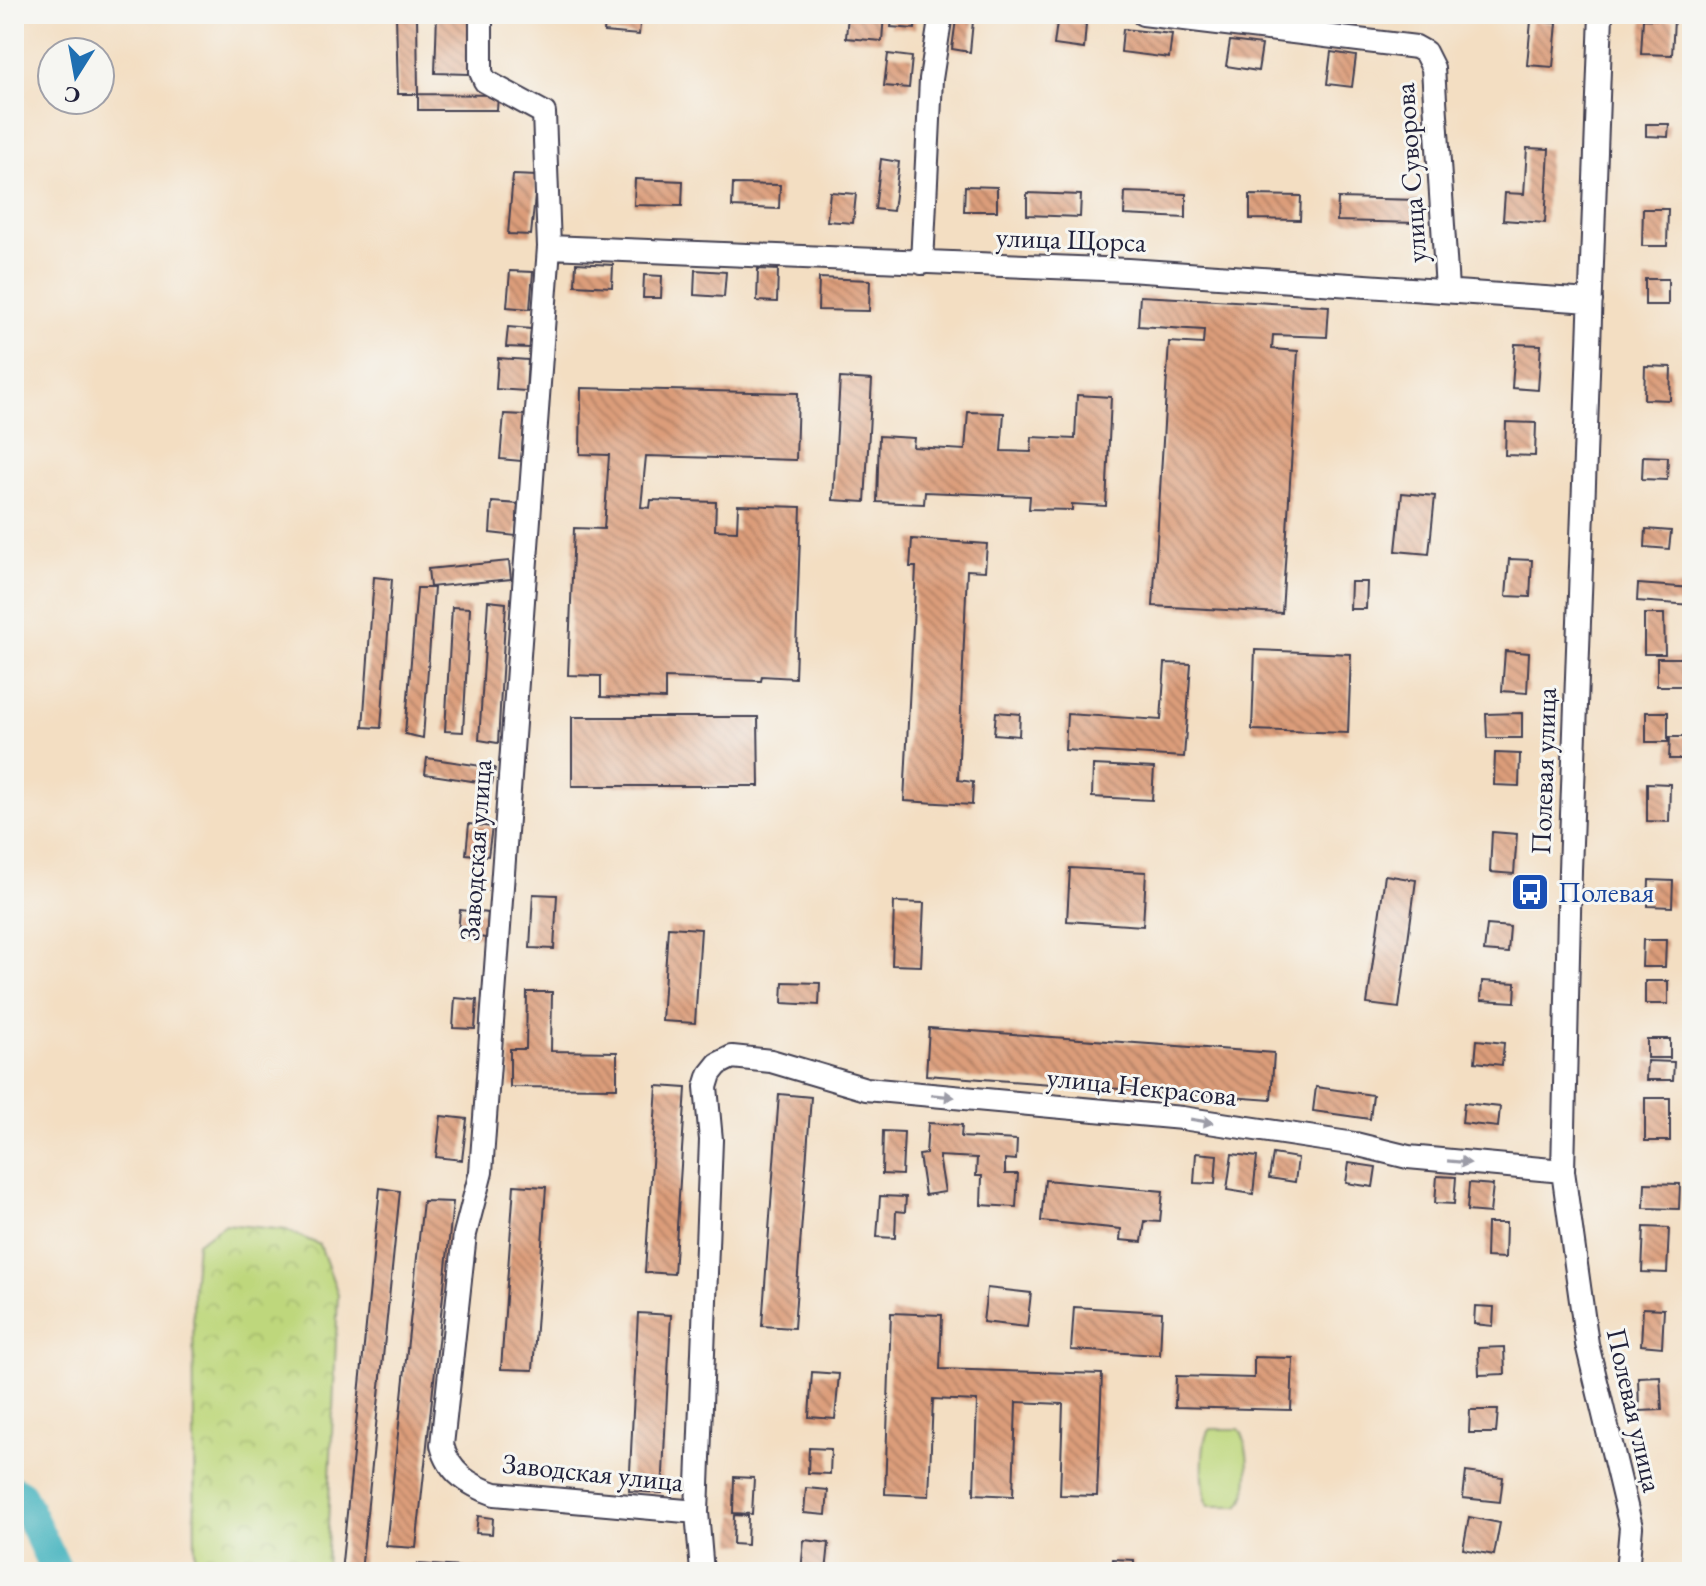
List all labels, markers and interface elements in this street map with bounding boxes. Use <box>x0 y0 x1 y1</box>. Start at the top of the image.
north arrow <box>36 36 116 116</box>
text: С <box>62 79 83 111</box>
street label: улица Суворова <box>1386 81 1434 264</box>
street label: улица Щорса <box>995 218 1148 260</box>
street label: Полевая улица <box>1522 686 1564 855</box>
street label: Заводская улица <box>451 757 499 942</box>
bus stop icon: Полевая <box>1509 871 1551 913</box>
place label: Полевая <box>1558 874 1654 910</box>
street label: улица Некрасова <box>1045 1058 1240 1114</box>
one-way arrow <box>931 1090 956 1103</box>
one-way arrow <box>1190 1115 1215 1128</box>
one-way arrow <box>1447 1156 1472 1169</box>
street label: Полевая улица <box>1599 1324 1672 1496</box>
street label: Заводская улица <box>501 1445 686 1499</box>

